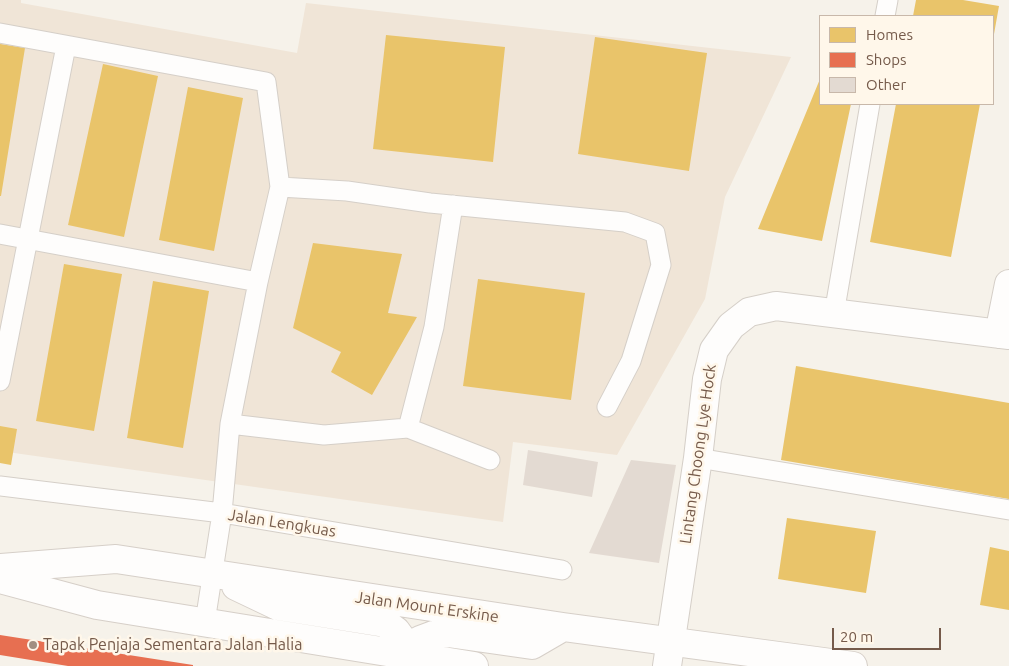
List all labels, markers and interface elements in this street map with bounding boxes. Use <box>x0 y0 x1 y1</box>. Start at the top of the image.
legend <box>819 15 994 105</box>
text: Homes <box>866 26 913 43</box>
text: Shops <box>866 51 907 68</box>
text: Other <box>866 76 906 93</box>
street label: Lintang Choong Lye Hock <box>676 363 720 545</box>
street label: Jalan Lengkuas <box>227 505 337 541</box>
street label: Jalan Mount Erskine <box>354 587 500 627</box>
scale bar <box>834 618 943 650</box>
text: 20 m <box>840 628 873 645</box>
place label: Tapak Penjaja Sementara Jalan Halia <box>43 635 302 655</box>
marker: Tapak Penjaja Sementara Jalan Halia <box>27 639 39 651</box>

